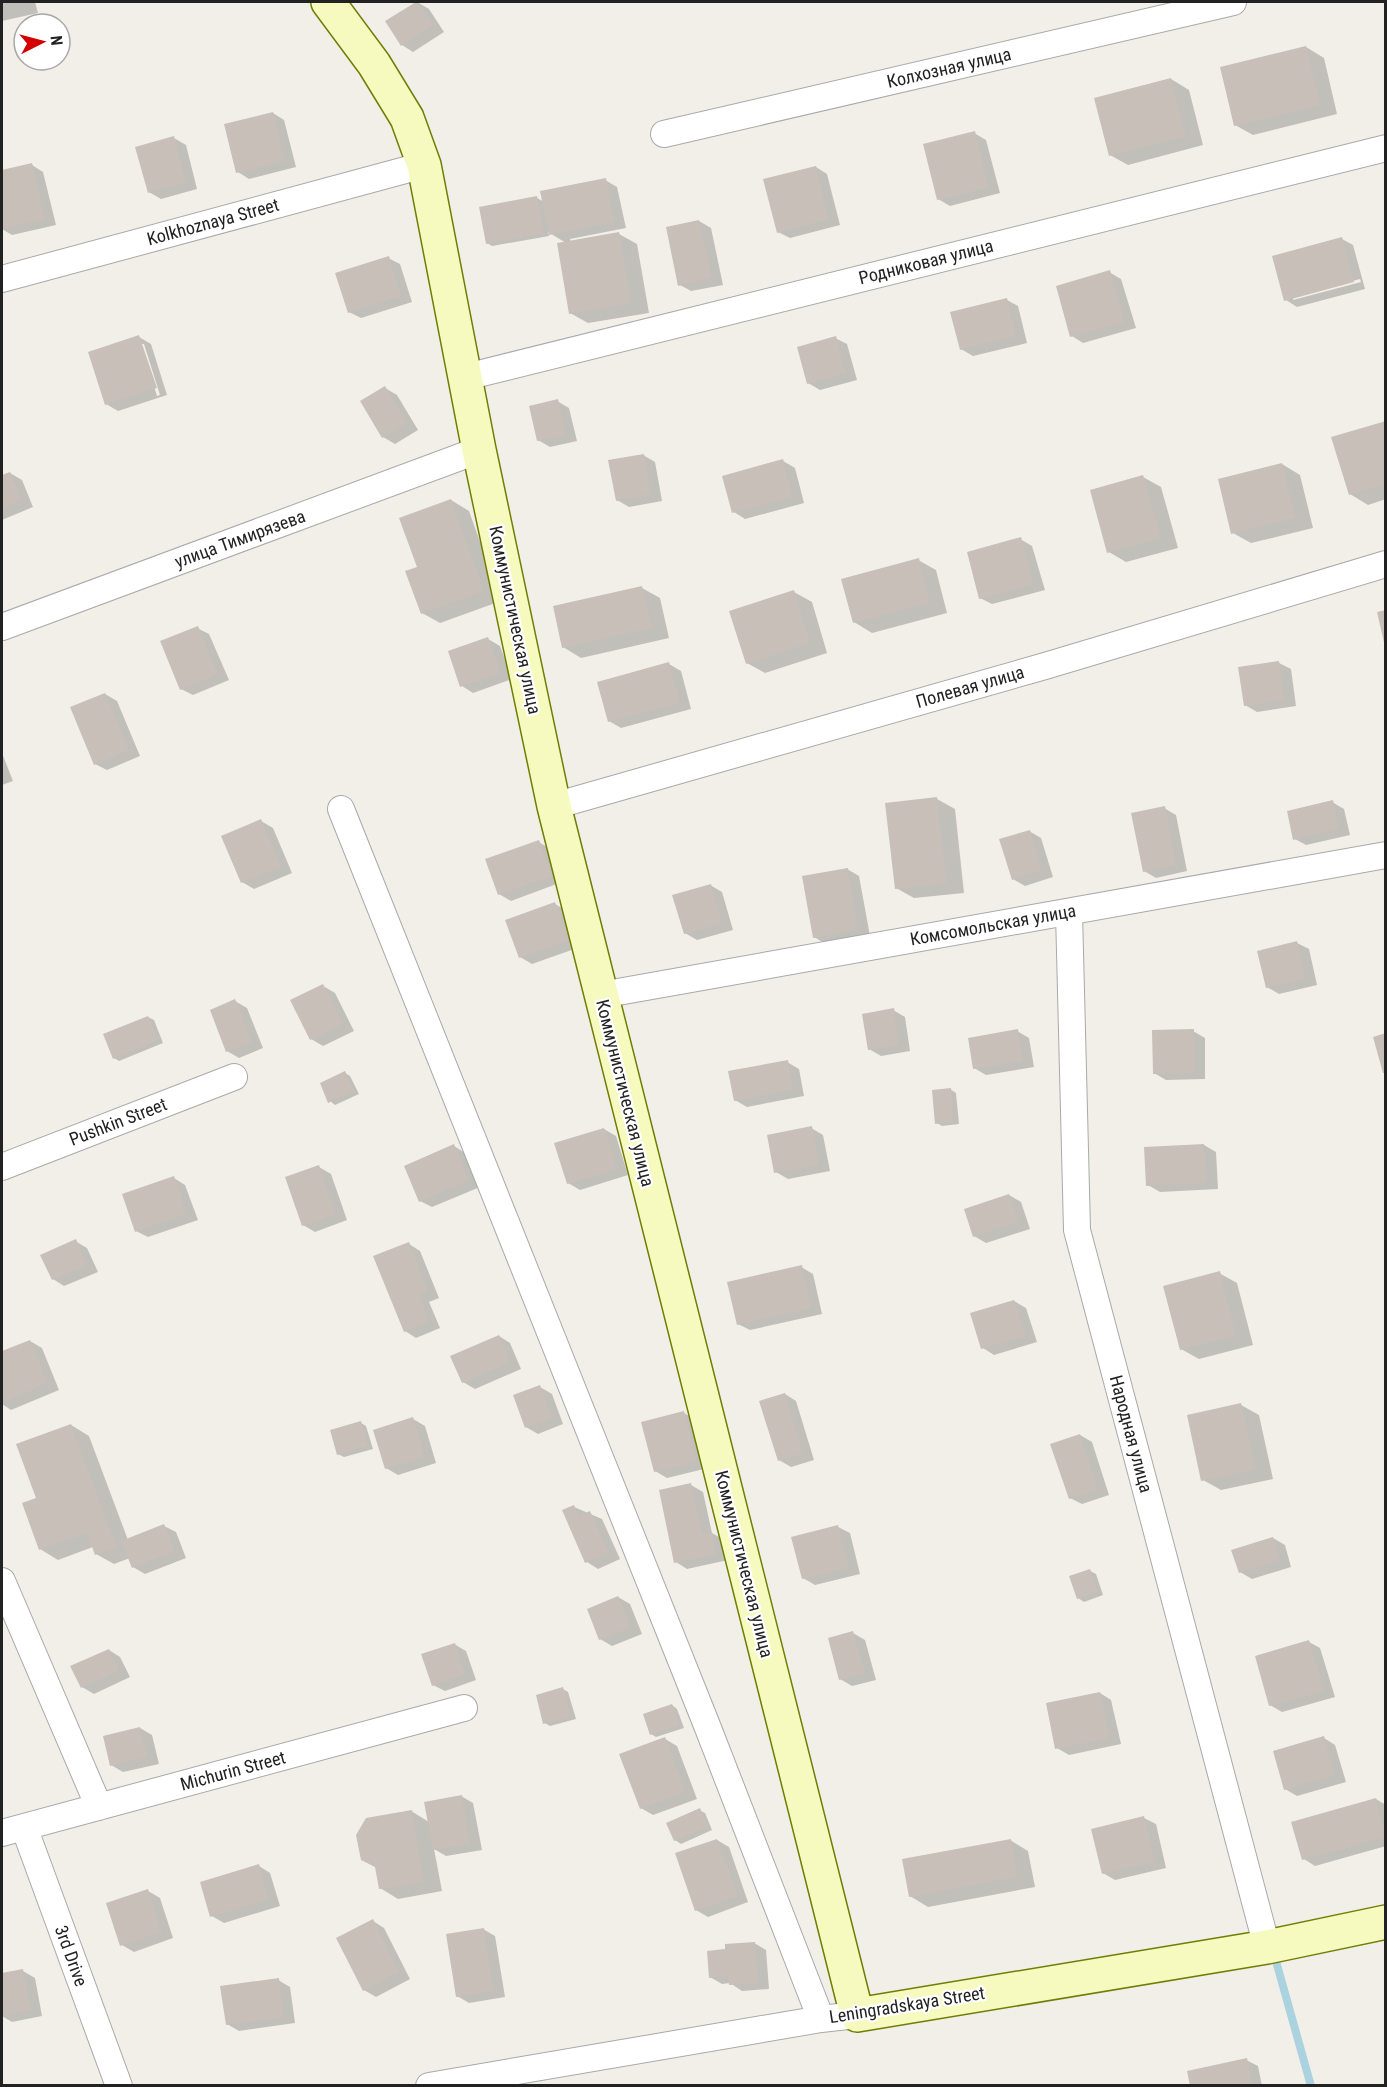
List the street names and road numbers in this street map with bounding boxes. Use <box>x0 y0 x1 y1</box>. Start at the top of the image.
street label: Колхозная улица <box>885 43 1013 92</box>
street label: Kolkhoznaya Street <box>145 194 281 249</box>
street label: Родниковая улица <box>856 235 995 288</box>
street label: улица Тимирязева <box>172 505 308 572</box>
street label: Коммунистическая улица <box>485 524 546 716</box>
street label: Полевая улица <box>913 661 1026 712</box>
street label: Комсомольская улица <box>908 900 1078 949</box>
street label: Коммунистическая улица <box>592 997 659 1189</box>
street label: Pushkin Street <box>66 1093 170 1150</box>
street label: Народная улица <box>1106 1373 1157 1495</box>
street label: Коммунистическая улица <box>711 1468 778 1660</box>
street label: Michurin Street <box>178 1746 288 1795</box>
street label: 3rd Drive <box>51 1923 92 1989</box>
street label: Leningradskaya Street <box>828 1982 986 2027</box>

